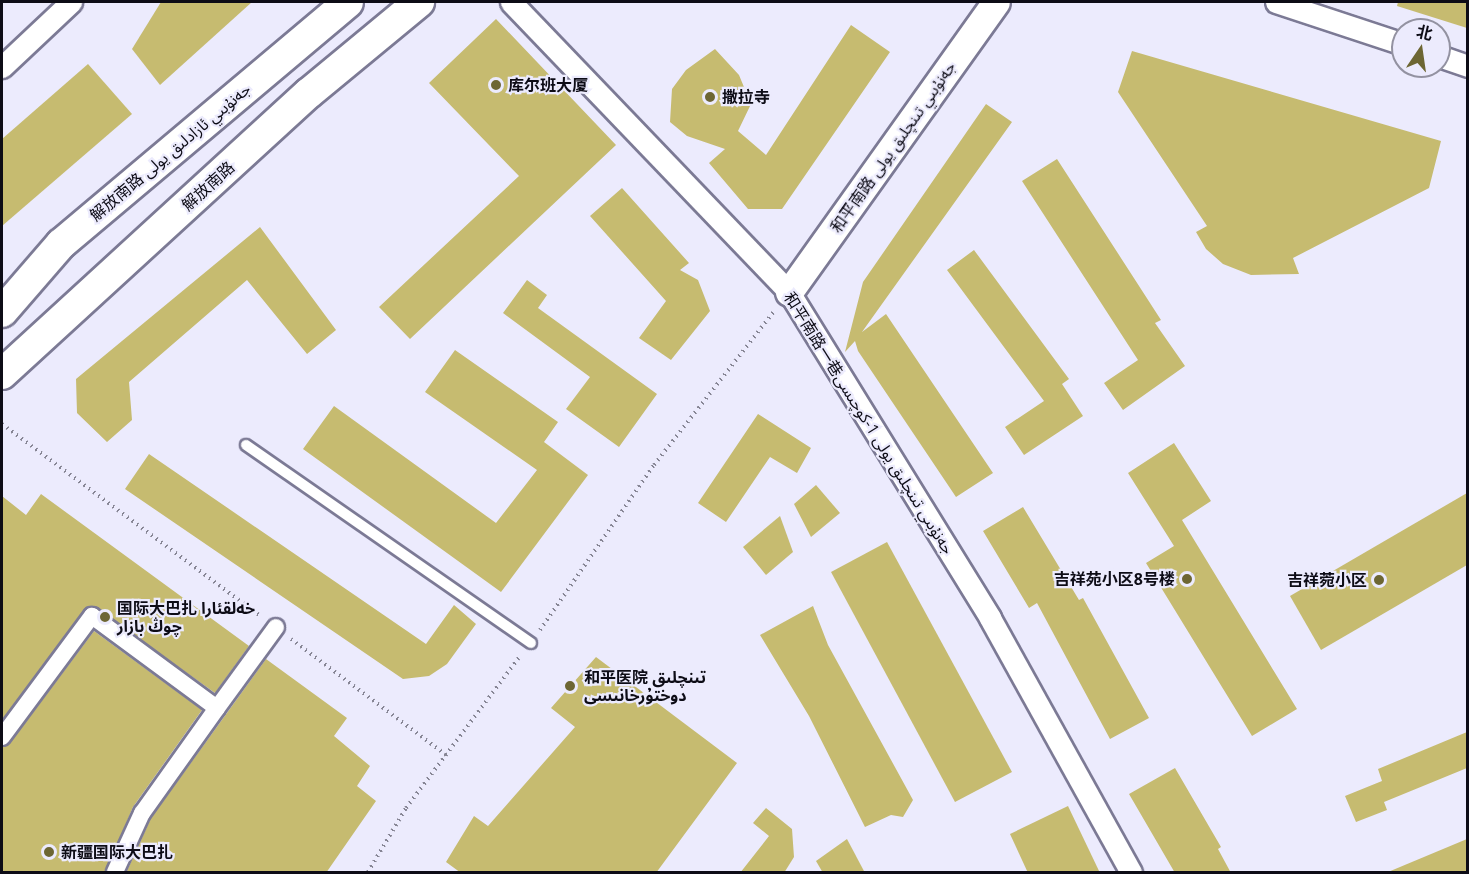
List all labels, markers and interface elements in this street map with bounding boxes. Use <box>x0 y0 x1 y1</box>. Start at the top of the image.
north arrow <box>1391 18 1451 78</box>
text: 北 <box>1414 20 1435 45</box>
street label: 和平南路 جەنۇبىي تىنچلىق يولى <box>826 58 960 236</box>
place label: 库尔班大厦 <box>508 75 588 95</box>
marker: 库尔班大厦 <box>489 78 503 92</box>
street label: 解放南路 جەنۇبىي ئازادلىق يولى <box>86 79 254 225</box>
place label: 撒拉寺 <box>722 87 770 107</box>
marker: 撒拉寺 <box>703 90 717 104</box>
street label: 解放南路 <box>178 157 238 215</box>
street label: 和平南路一巷جەنۇبىي تىنچلىق يولى 1-كوچىسى <box>780 288 958 558</box>
place label: 吉祥苑小区8号楼 <box>1054 569 1175 589</box>
place label: 吉祥菀小区 <box>1287 570 1367 590</box>
marker: 吉祥苑小区8号楼 <box>1180 572 1194 586</box>
marker: 吉祥菀小区 <box>1372 573 1386 587</box>
place label: 国际大巴扎 خەلقئارا چوڭ بازار <box>117 598 255 636</box>
marker: 国际大巴扎 خەلقئارا چوڭ بازار <box>98 610 112 624</box>
place label: 和平医院 تىنچلىق دوختۇرخانىسى <box>584 667 706 705</box>
marker: 和平医院 تىنچلىق دوختۇرخانىسى <box>561 677 579 695</box>
place label: 新疆国际大巴扎 <box>61 842 173 862</box>
marker: 新疆国际大巴扎 <box>42 845 56 859</box>

